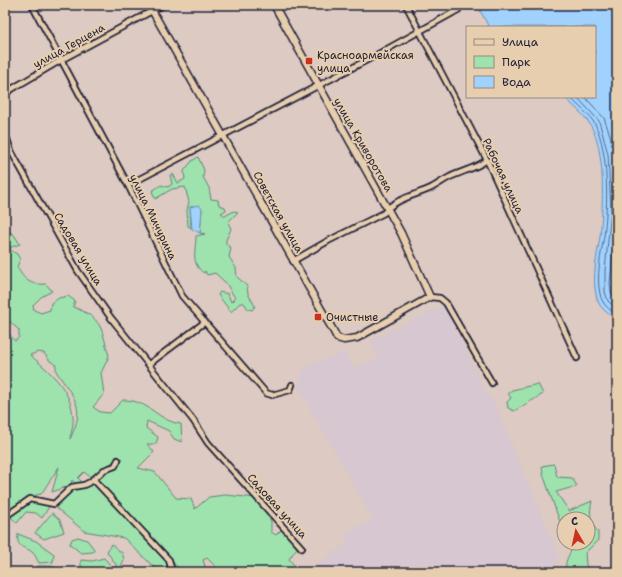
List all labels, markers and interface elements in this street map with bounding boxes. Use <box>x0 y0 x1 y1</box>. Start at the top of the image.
street label: улица Герцена <box>30 20 108 72</box>
legend <box>466 26 596 98</box>
text: Улица <box>502 34 539 50</box>
place label: Красноармейская улица <box>317 48 414 76</box>
text: Парк <box>502 54 531 70</box>
marker: Красноармейская улица <box>304 56 314 66</box>
text: Вода <box>502 74 531 90</box>
street label: улица Криворотова <box>330 95 396 195</box>
street label: Рабочая улица <box>479 136 527 216</box>
street label: Советская улица <box>249 169 307 256</box>
street label: улица Мичурина <box>126 172 180 262</box>
street label: Садовая улица <box>50 210 106 288</box>
place label: Очистные <box>326 310 378 325</box>
marker: Очистные <box>313 312 323 322</box>
street label: Садовая улица <box>244 470 310 542</box>
north arrow <box>556 511 596 551</box>
text: С <box>570 514 579 530</box>

